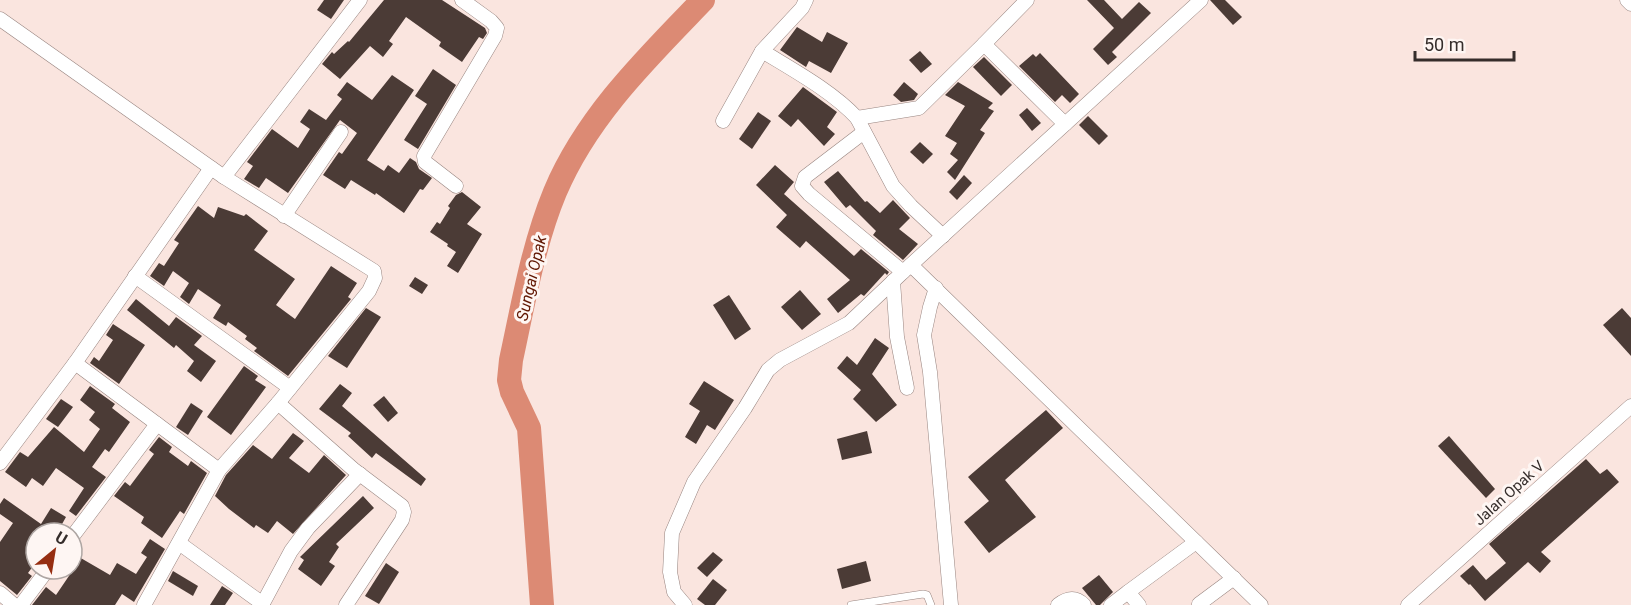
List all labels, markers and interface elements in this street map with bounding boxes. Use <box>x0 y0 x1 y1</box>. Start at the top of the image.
scale bar <box>1415 24 1514 62</box>
text: 50 m <box>1424 34 1464 55</box>
water label: Sungai Opak <box>512 233 551 323</box>
street label: Jalan Opak V <box>1470 457 1548 529</box>
north arrow <box>24 521 84 581</box>
text: U <box>52 528 71 549</box>

